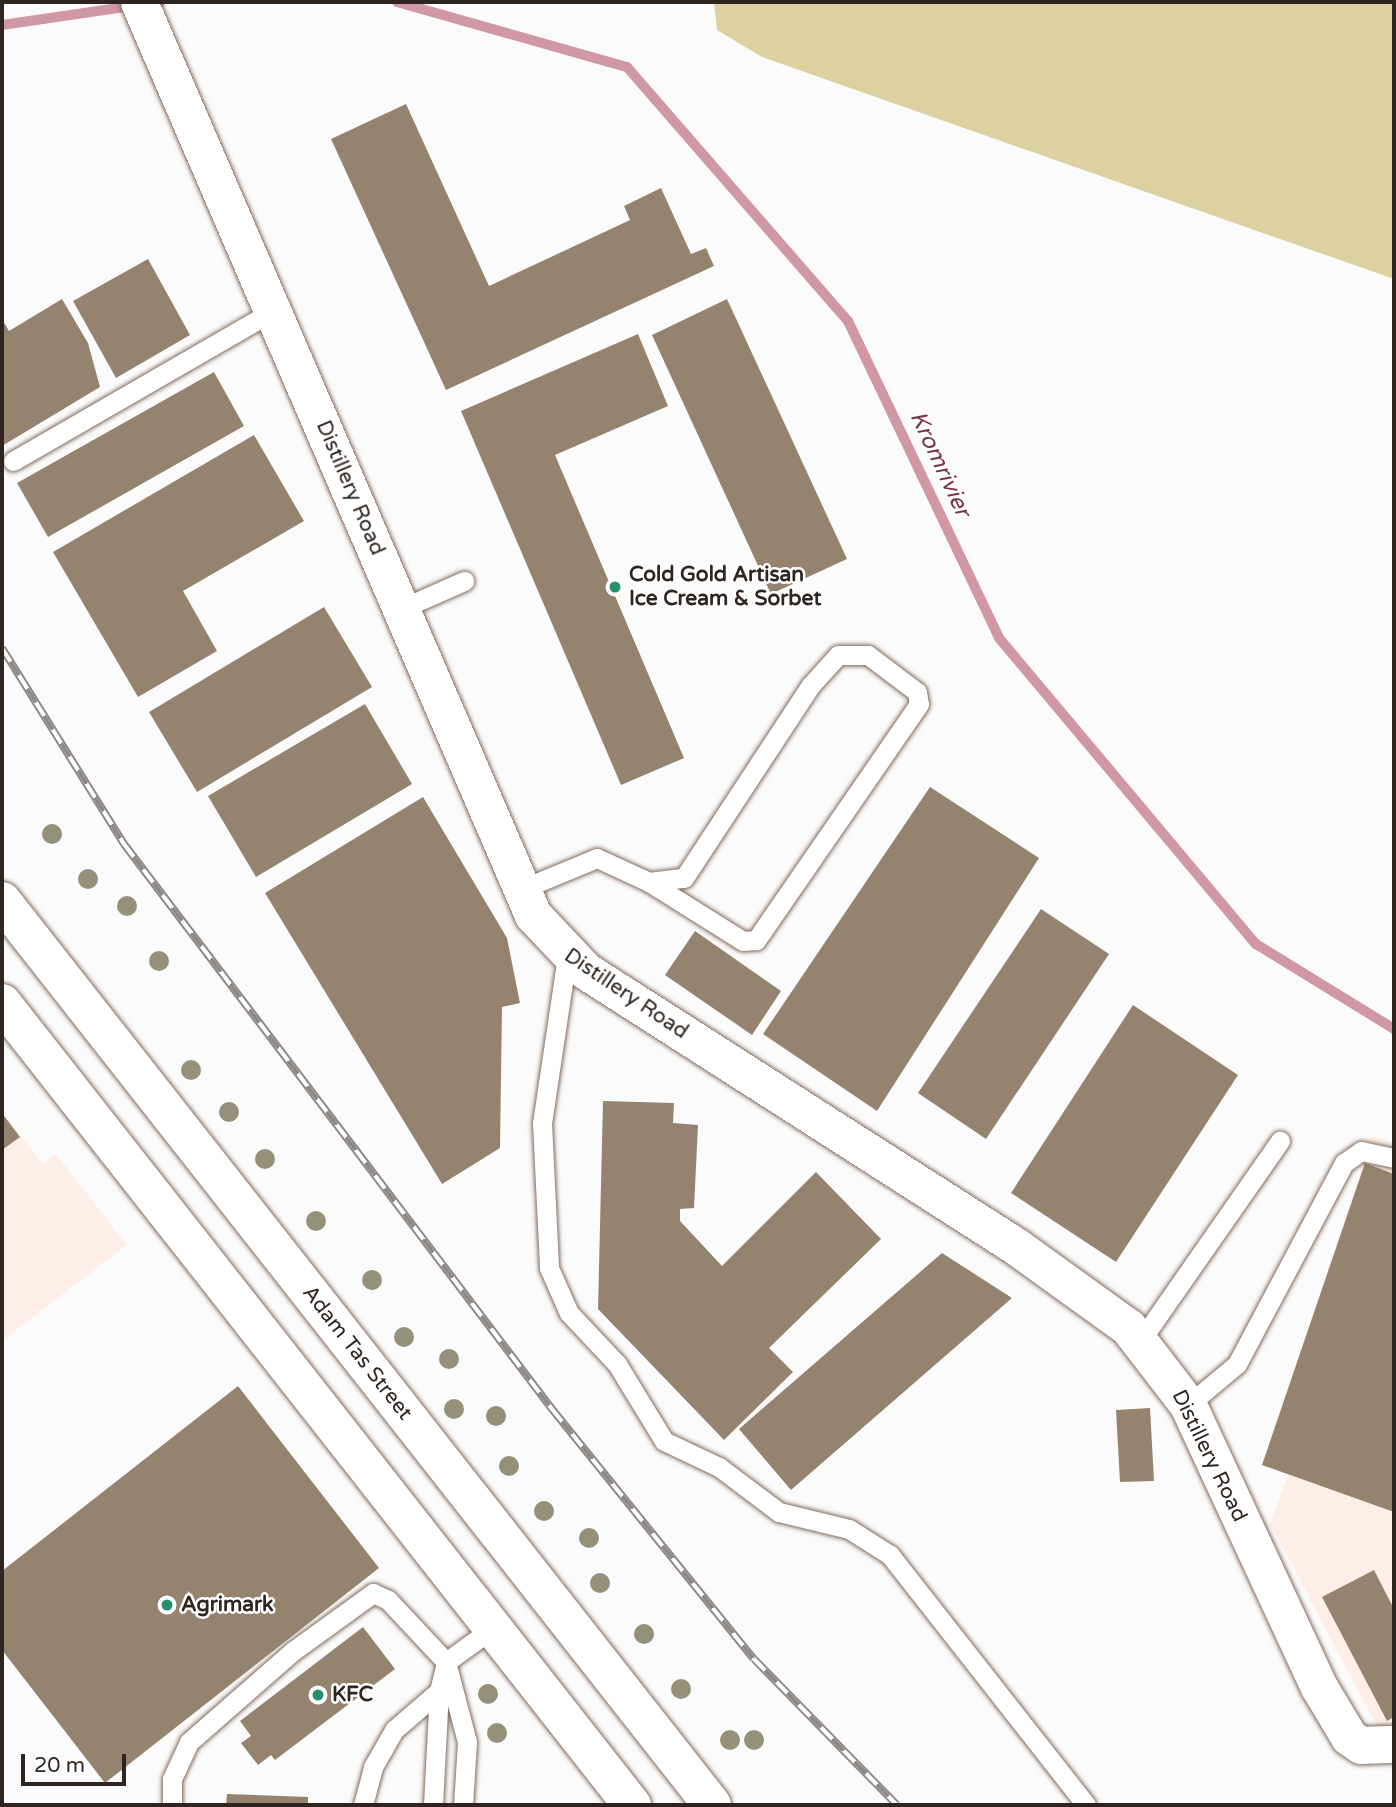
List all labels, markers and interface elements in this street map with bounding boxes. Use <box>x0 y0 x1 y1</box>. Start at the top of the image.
water label: Kromrivier <box>904 407 976 521</box>
street label: Distillery Road <box>310 417 390 559</box>
place label: Cold Gold Artisan Ice Cream & Sorbet <box>629 562 821 612</box>
marker: Cold Gold Artisan Ice Cream & Sorbet <box>607 579 623 595</box>
street label: Distillery Road <box>559 943 693 1045</box>
street label: Adam Tas Street <box>297 1281 417 1425</box>
street label: Distillery Road <box>1166 1386 1252 1526</box>
place label: Agrimark <box>181 1592 274 1618</box>
marker: Agrimark <box>159 1597 175 1613</box>
place label: KFC <box>332 1682 373 1708</box>
marker: KFC <box>310 1687 326 1703</box>
scale bar <box>24 1741 130 1785</box>
text: 20 m <box>34 1753 85 1778</box>

